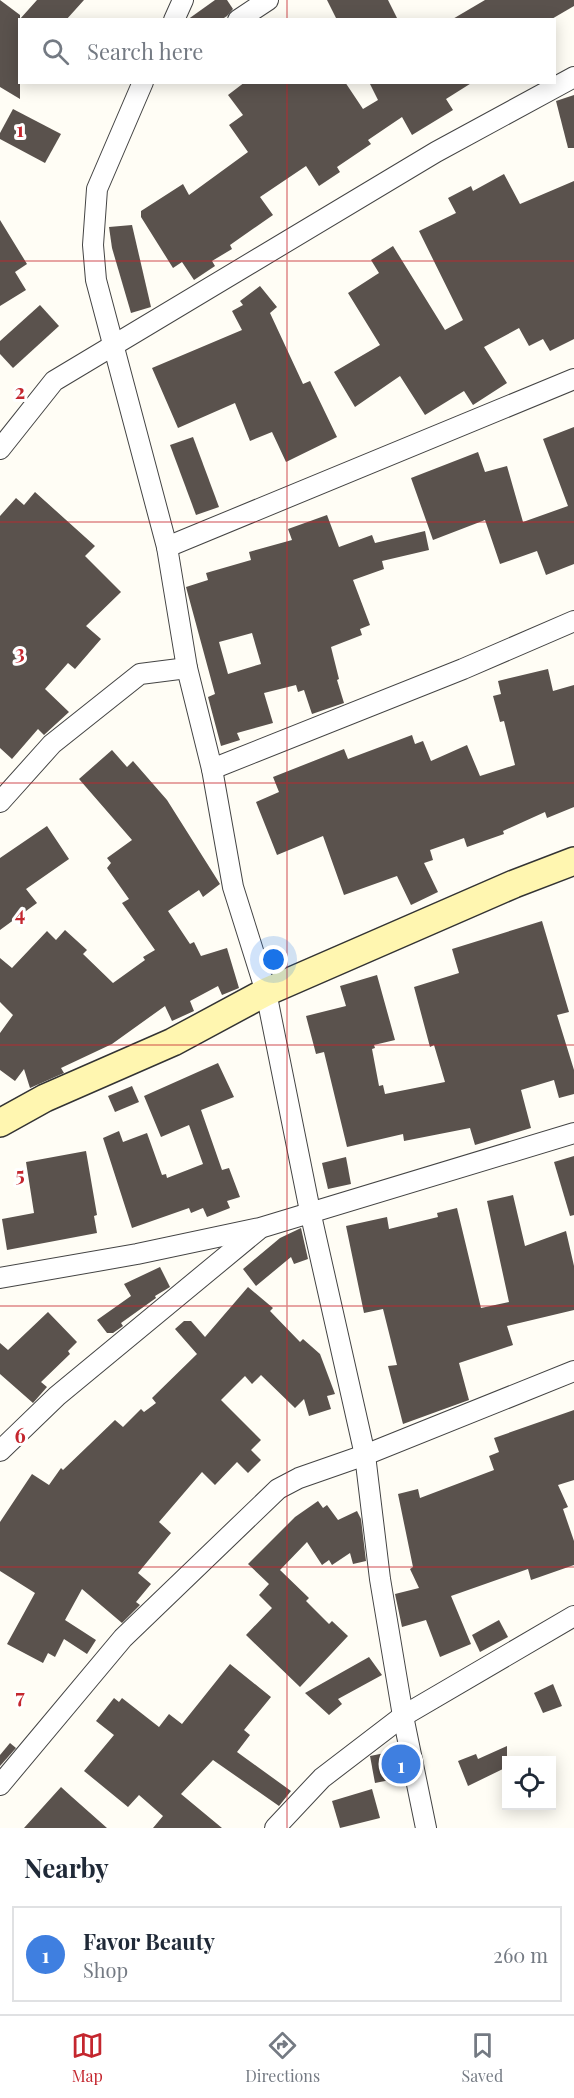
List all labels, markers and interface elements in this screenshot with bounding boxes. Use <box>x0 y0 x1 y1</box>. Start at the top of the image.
search box <box>18 18 556 84</box>
icon: search <box>39 35 72 68</box>
text: Search here <box>87 36 203 66</box>
text: 1 <box>16 115 24 142</box>
text: 2 <box>15 377 25 404</box>
text: 3 <box>15 638 25 665</box>
text: 4 <box>15 899 25 926</box>
your location <box>259 945 288 974</box>
text: 5 <box>15 1160 25 1187</box>
text: 6 <box>14 1421 26 1448</box>
text: 7 <box>15 1682 25 1709</box>
pin: 1 <box>382 1742 420 1786</box>
map controls <box>502 1756 556 1810</box>
button: locate <box>502 1756 556 1810</box>
text: Nearby <box>24 1850 109 1885</box>
text: Favor Beauty <box>83 1926 215 1956</box>
text: 1 <box>42 1941 49 1968</box>
text: 260 m <box>493 1941 548 1968</box>
text: Shop <box>83 1956 128 1983</box>
tab: Map <box>71 2029 104 2086</box>
tab: Directions <box>245 2029 320 2086</box>
tab: Saved <box>462 2029 503 2086</box>

